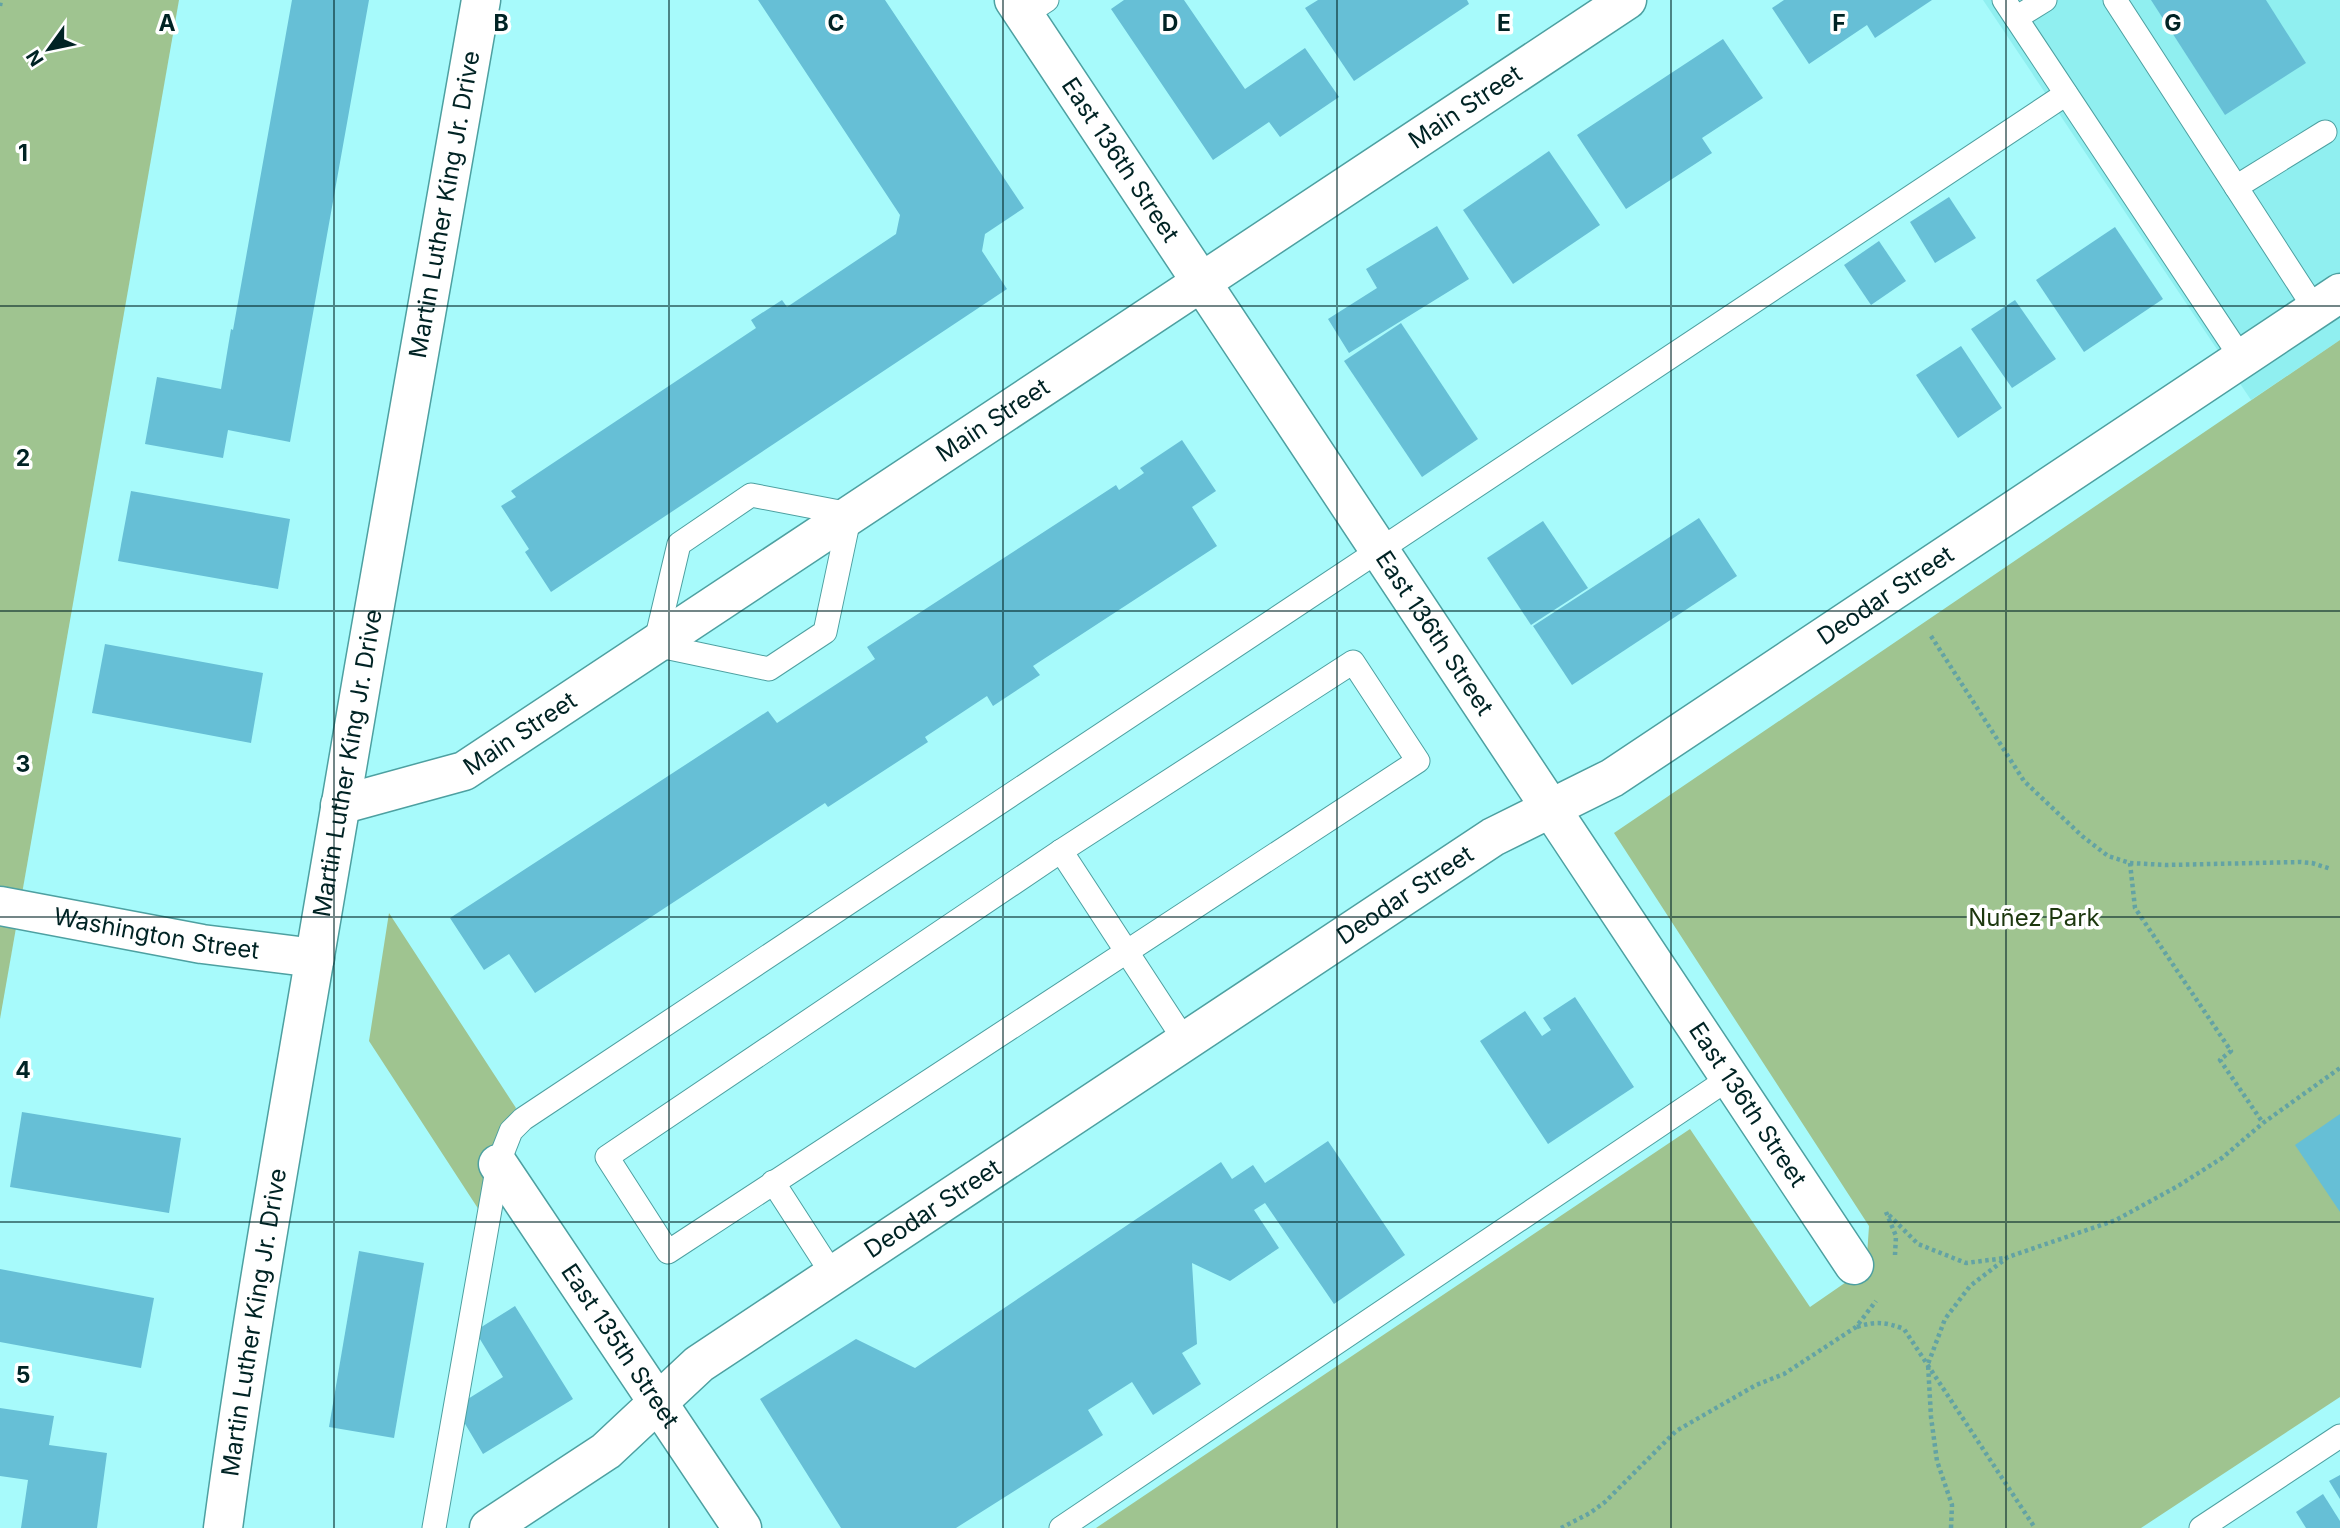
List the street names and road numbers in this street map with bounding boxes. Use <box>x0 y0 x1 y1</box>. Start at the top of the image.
street label: Martin Luther King Jr. Drive <box>403 49 486 360</box>
street label: Main Street <box>1403 59 1527 155</box>
street label: East 136th Street <box>1056 72 1186 247</box>
street label: Main Street <box>930 372 1055 468</box>
street label: Deodar Street <box>1812 539 1959 651</box>
street label: East 136th Street <box>1370 545 1500 721</box>
street label: Martin Luther King Jr. Drive <box>307 607 388 919</box>
street label: Main Street <box>458 685 582 781</box>
street label: Deodar Street <box>1331 839 1479 950</box>
street label: Washington Street <box>51 901 261 965</box>
street label: East 136th Street <box>1683 1017 1813 1192</box>
street label: Deodar Street <box>859 1153 1006 1264</box>
street label: Martin Luther King Jr. Drive <box>215 1166 292 1478</box>
street label: East 135th Street <box>555 1258 686 1433</box>

